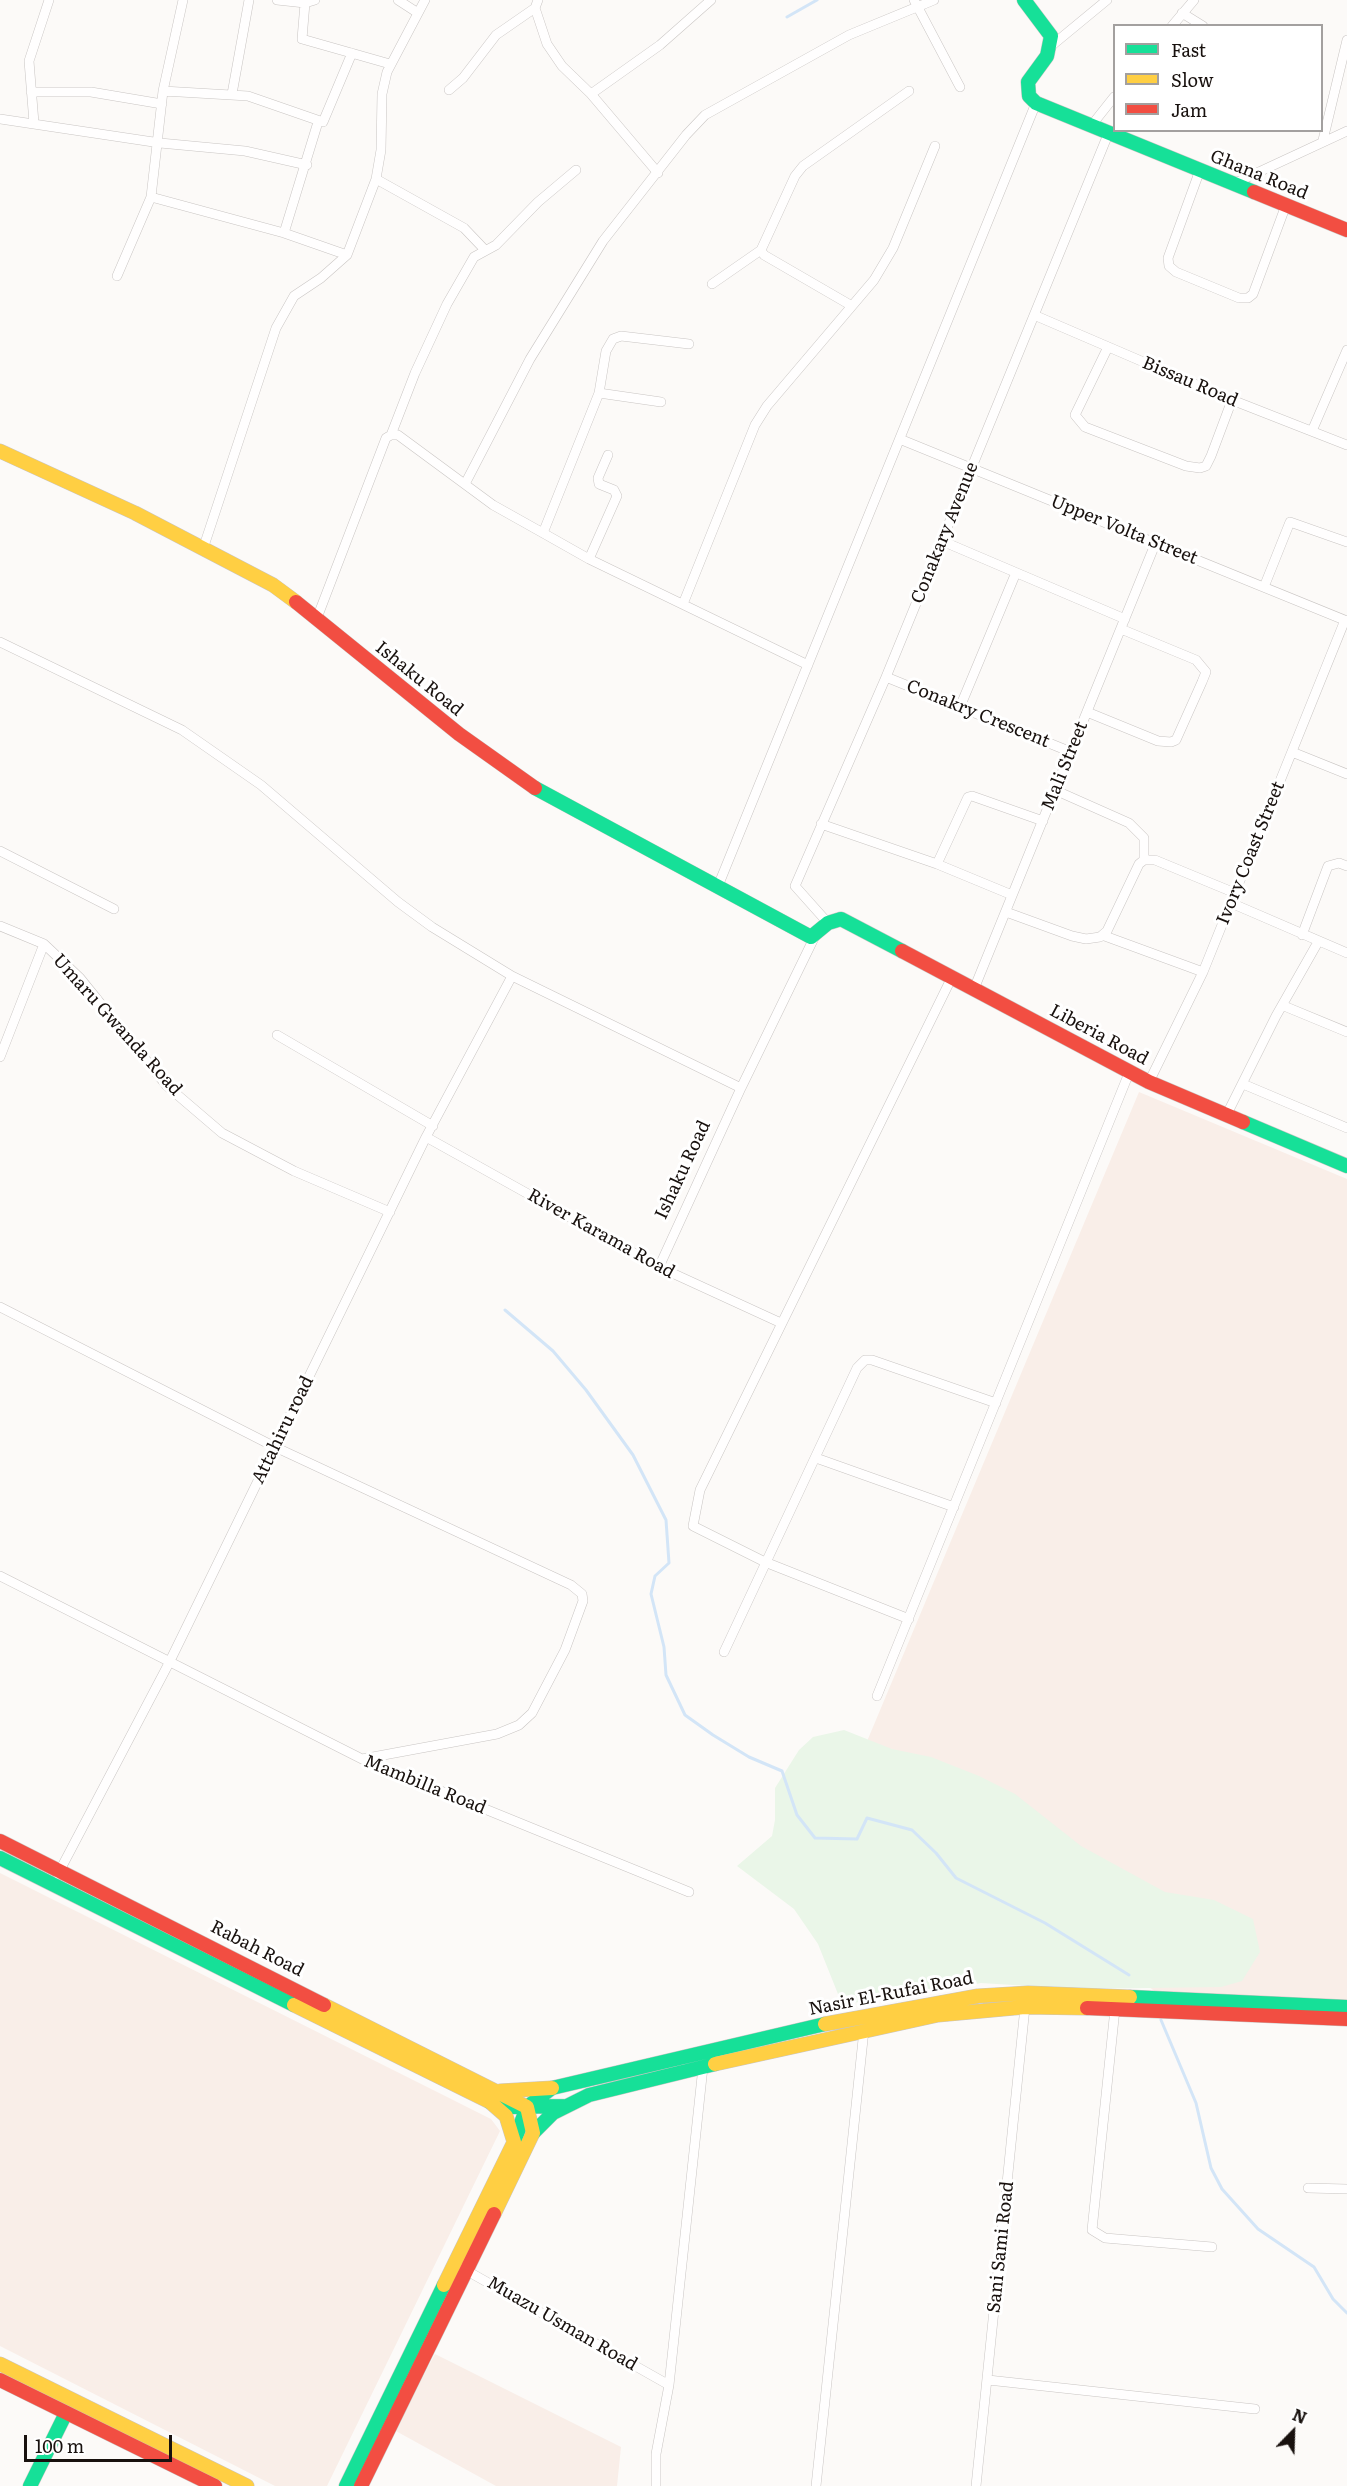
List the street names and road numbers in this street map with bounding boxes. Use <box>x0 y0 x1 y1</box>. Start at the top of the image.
street label: Ghana Road <box>1207 146 1311 204</box>
street label: Bissau Road <box>1139 352 1241 412</box>
street label: Conakary Avenue <box>907 459 983 607</box>
street label: Upper Volta Street <box>1047 491 1201 569</box>
street label: Ishaku Road <box>371 637 467 721</box>
street label: Conakry Crescent <box>903 675 1053 753</box>
street label: Mali Street <box>1037 718 1093 814</box>
street label: Ivory Coast Street <box>1212 778 1290 928</box>
street label: Umaru Gwanda Road <box>48 950 186 1100</box>
street label: Liberia Road <box>1046 1000 1152 1070</box>
street label: Ishaku Road <box>651 1117 715 1223</box>
street label: River Karama Road <box>523 1184 679 1284</box>
street label: Attahiru road <box>248 1373 318 1487</box>
street label: Mambilla Road <box>361 1751 489 1819</box>
street label: Rabah Road <box>207 1916 307 1982</box>
street label: Nasir El-Rufai Road <box>807 1967 975 2021</box>
street label: Sani Sami Road <box>983 2180 1019 2314</box>
street label: Muazu Usman Road <box>483 2272 641 2376</box>

